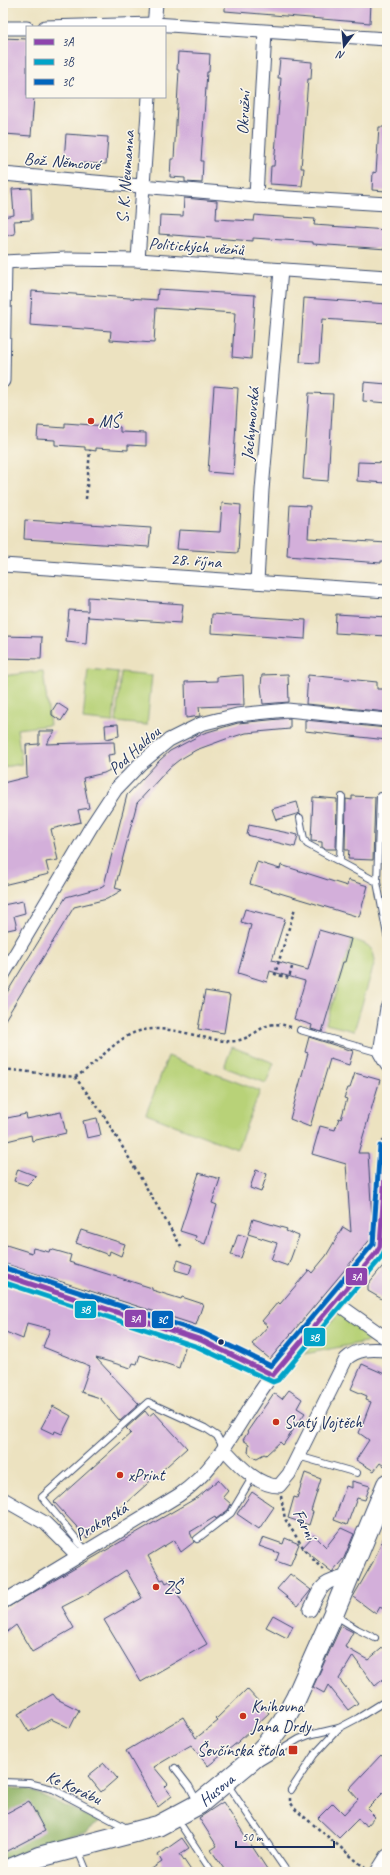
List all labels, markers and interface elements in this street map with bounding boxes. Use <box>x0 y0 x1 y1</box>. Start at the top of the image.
legend <box>26 26 166 98</box>
north arrow <box>324 26 364 66</box>
text: 3A <box>62 34 74 50</box>
text: N <box>334 47 346 63</box>
text: 3B <box>62 54 74 70</box>
text: 3C <box>62 74 74 90</box>
street label: Okružní <box>232 87 255 135</box>
street label: S. K. Neumanna <box>112 128 139 224</box>
street label: Bož. Němcové <box>23 148 103 175</box>
street label: Politických vězňů <box>148 233 246 260</box>
street label: Jáchymovská <box>237 385 264 462</box>
place label: MŠ <box>99 411 123 432</box>
marker: MŠ <box>86 416 96 426</box>
street label: 28. října <box>170 548 224 573</box>
street label: Pod Haldou <box>104 721 166 779</box>
line badge: 3A <box>345 1267 368 1286</box>
text: 3A <box>351 1269 363 1283</box>
line badge: 3B <box>74 1300 97 1319</box>
text: 3B <box>80 1302 92 1316</box>
line badge: 3A <box>124 1309 147 1328</box>
line badge: 3C <box>151 1310 174 1329</box>
text: 3A <box>130 1311 142 1325</box>
text: 3C <box>157 1312 169 1326</box>
line badge: 3B <box>303 1327 326 1347</box>
text: 3B <box>309 1330 321 1344</box>
unlabelled marker <box>216 1337 226 1347</box>
place label: Svatý Vojtěch <box>284 1412 363 1433</box>
marker: Svatý Vojtěch <box>271 1417 281 1427</box>
place label: xPrint <box>128 1465 167 1486</box>
marker: xPrint <box>115 1470 125 1480</box>
street label: Prokopská <box>71 1497 133 1545</box>
street label: Farní <box>288 1505 323 1546</box>
place label: ZŠ <box>164 1577 185 1598</box>
marker: ZŠ <box>151 1582 161 1592</box>
place label: Knihovna Jana Drdy <box>250 1696 312 1737</box>
marker: Knihovna Jana Drdy <box>238 1711 248 1721</box>
place label: Ševčínská štola <box>197 1740 285 1761</box>
marker: Ševčínská štola <box>287 1744 299 1756</box>
street label: Ke Korábu <box>43 1766 106 1810</box>
street label: Husova <box>194 1768 240 1811</box>
scale bar <box>236 1823 334 1849</box>
text: 50 m <box>242 1829 264 1845</box>

